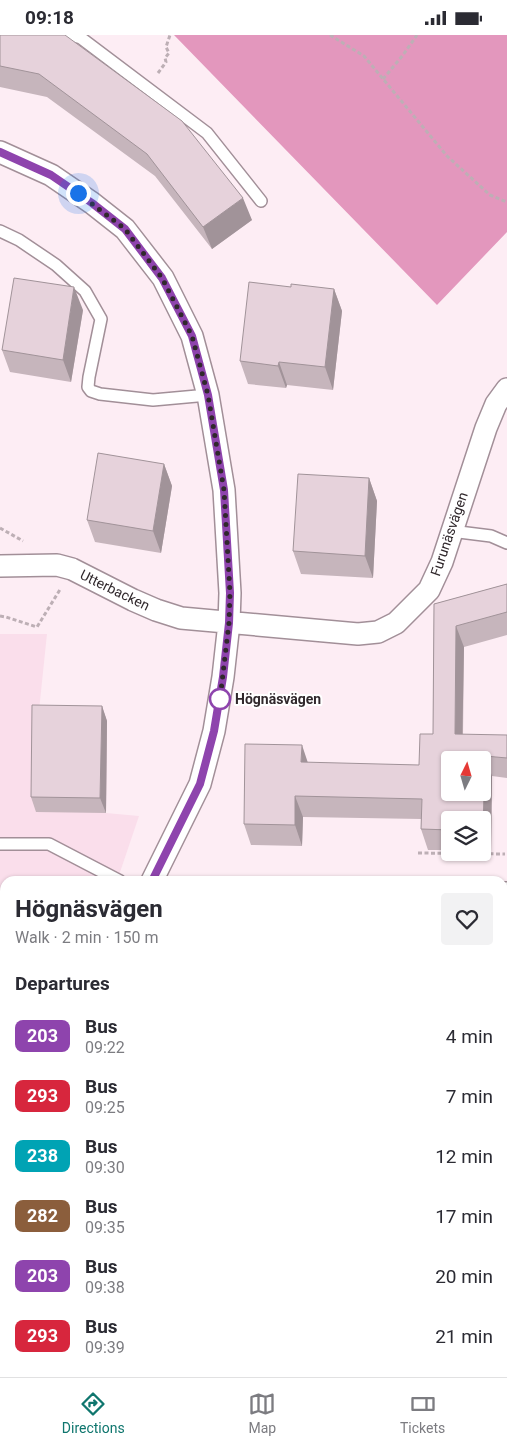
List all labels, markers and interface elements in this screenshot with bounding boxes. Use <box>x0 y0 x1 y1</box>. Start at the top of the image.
text: 09:18 <box>25 6 74 29</box>
your location <box>66 181 91 206</box>
street label: Furunäsvägen <box>427 490 471 578</box>
street label: Utterbacken <box>78 566 152 614</box>
marker: Högnäsvägen <box>209 688 231 710</box>
place label: Högnäsvägen <box>235 691 321 707</box>
north arrow <box>441 751 491 801</box>
map controls <box>441 751 491 861</box>
button: layers <box>441 811 491 861</box>
button: heart <box>441 893 493 945</box>
text: Högnäsvägen <box>15 895 163 923</box>
text: Walk · 2 min · 150 m <box>15 928 159 947</box>
text: Departures <box>15 972 110 995</box>
text: Bus <box>85 1015 118 1038</box>
text: 203 <box>27 1025 58 1046</box>
text: 4 min <box>446 1025 493 1048</box>
text: 09:22 <box>85 1038 125 1057</box>
text: Bus <box>85 1075 118 1098</box>
text: 293 <box>27 1085 58 1106</box>
text: 7 min <box>446 1085 493 1108</box>
text: 09:25 <box>85 1098 125 1117</box>
text: Bus <box>85 1135 118 1158</box>
text: 238 <box>27 1145 58 1166</box>
text: 12 min <box>435 1145 493 1168</box>
text: 09:30 <box>85 1158 125 1177</box>
text: Bus <box>85 1195 118 1218</box>
text: 282 <box>27 1205 58 1226</box>
text: 17 min <box>435 1205 493 1228</box>
text: 09:35 <box>85 1218 125 1237</box>
text: Bus <box>85 1255 118 1278</box>
text: 203 <box>27 1265 58 1286</box>
text: 20 min <box>435 1265 493 1288</box>
text: 09:38 <box>85 1278 125 1297</box>
text: Bus <box>85 1315 118 1338</box>
text: 293 <box>27 1325 58 1346</box>
text: 21 min <box>435 1325 493 1348</box>
text: 09:39 <box>85 1338 125 1357</box>
tab: Directions <box>62 1390 125 1436</box>
tab: Map <box>248 1390 276 1436</box>
tab: Tickets <box>400 1390 445 1436</box>

